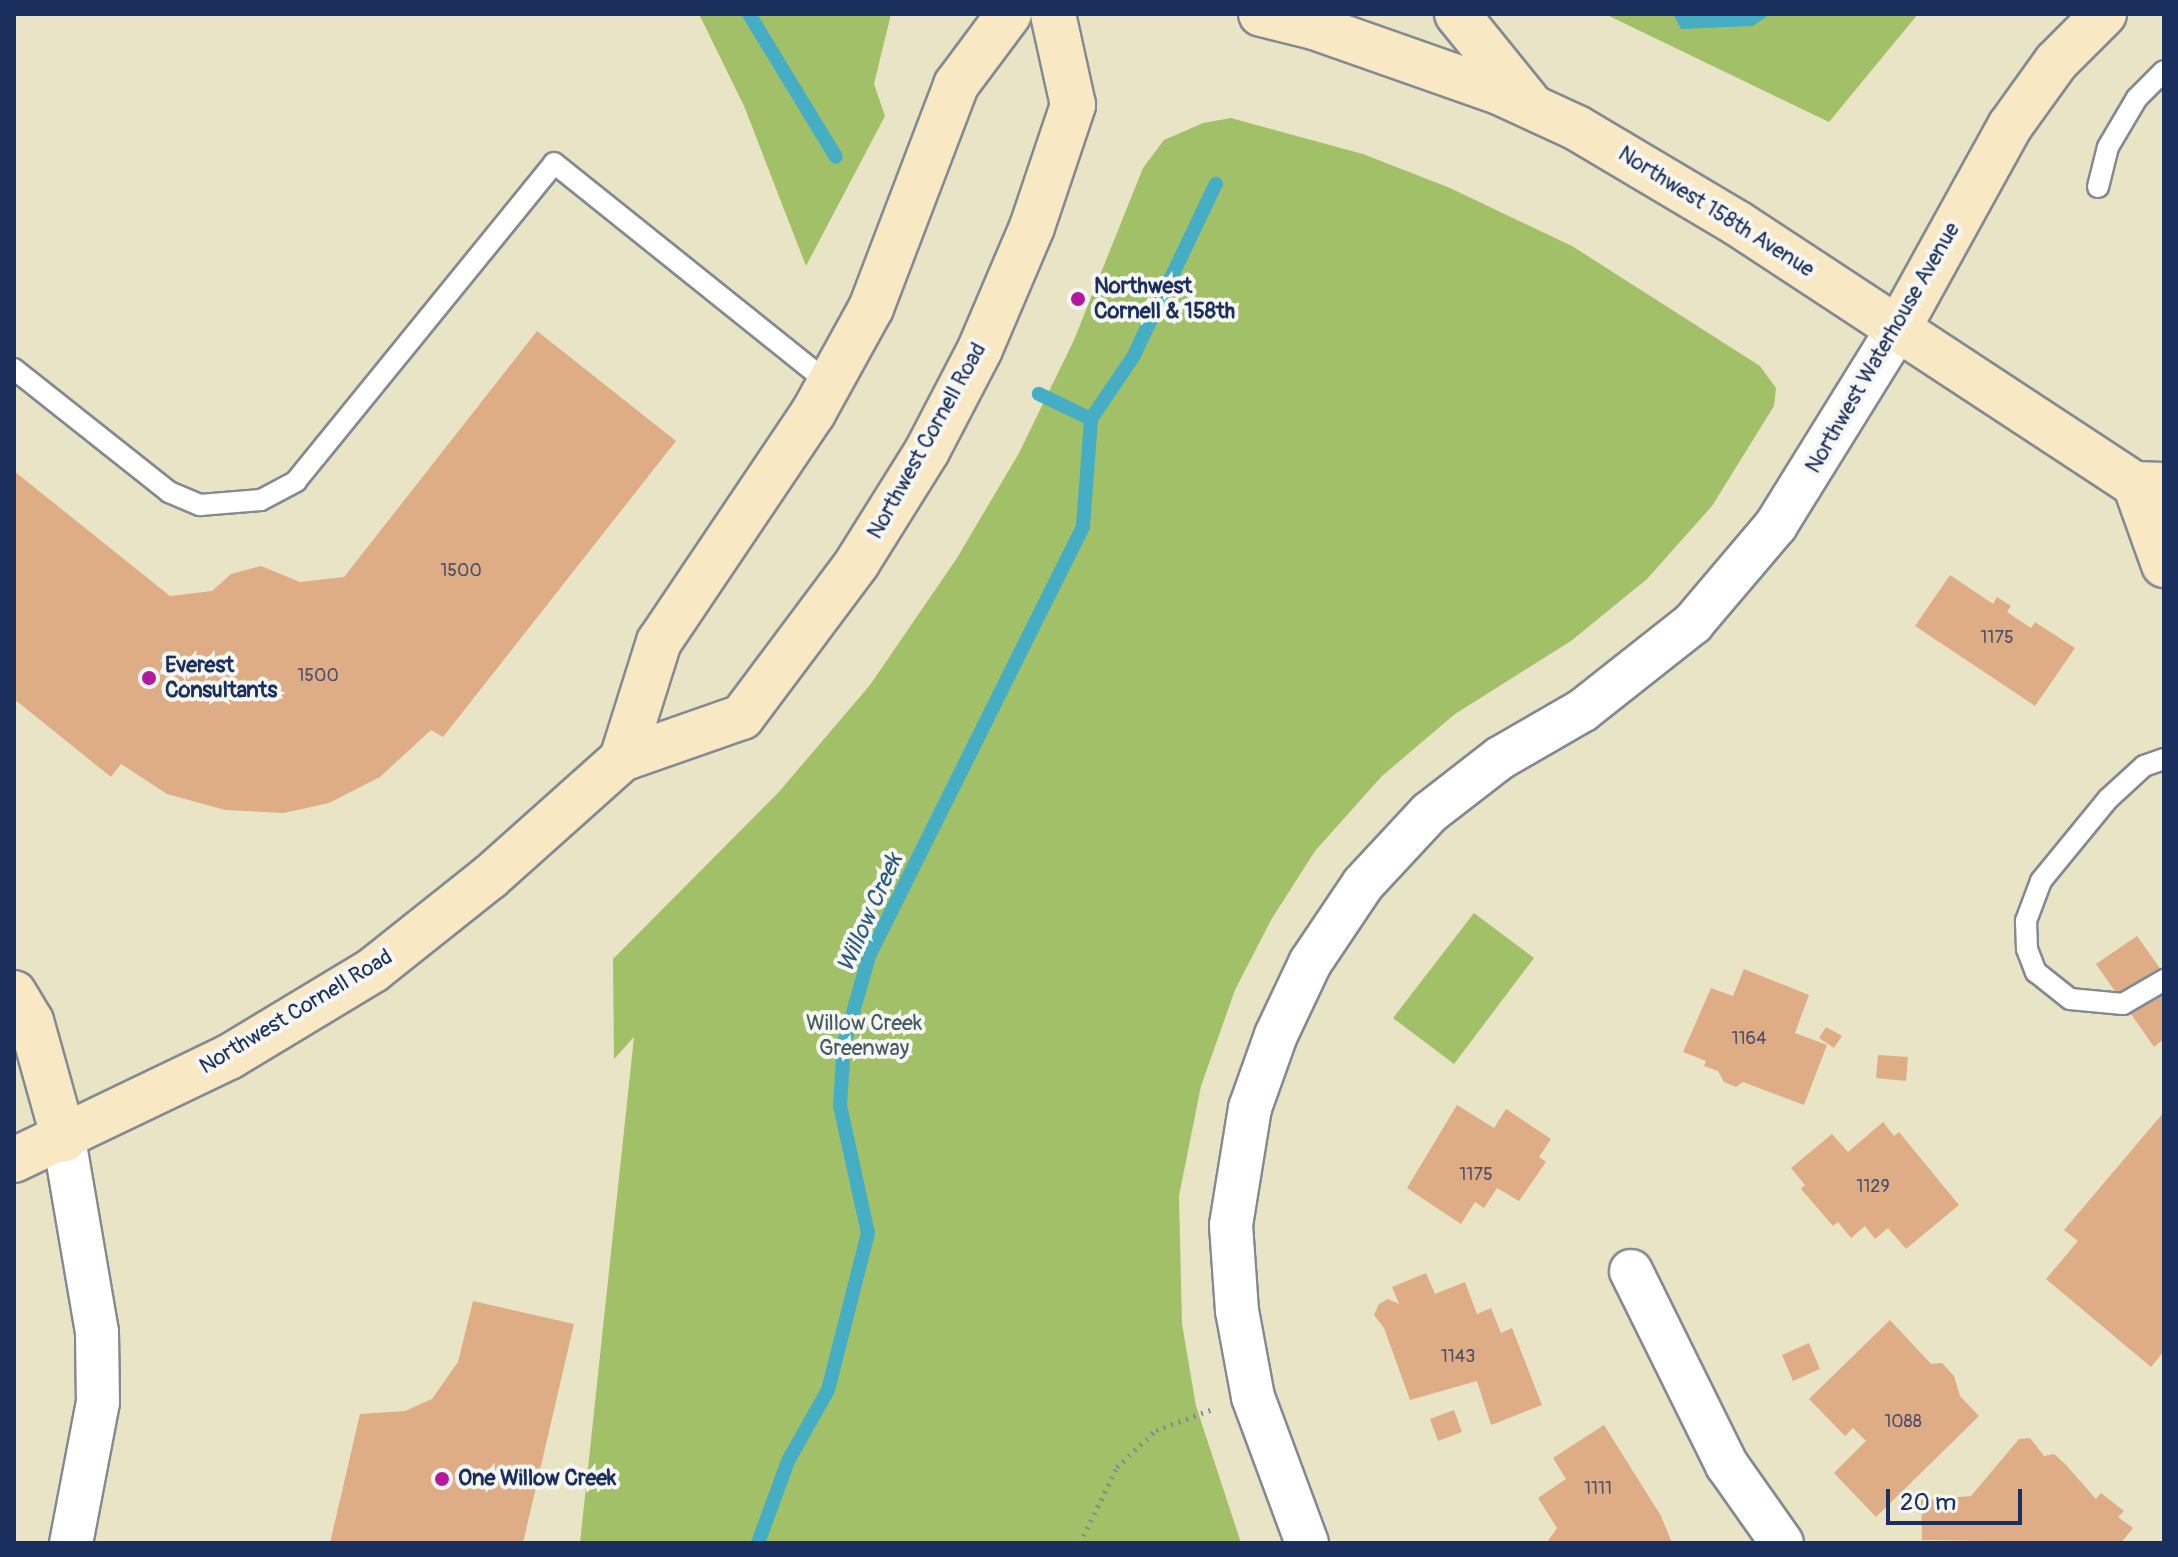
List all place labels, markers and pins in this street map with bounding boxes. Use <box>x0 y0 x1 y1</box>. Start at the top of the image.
place label: Northwest Cornell & 158th <box>1094 273 1235 324</box>
marker: Northwest Cornell & 158th <box>1069 290 1087 308</box>
place label: Everest Consultants <box>165 652 277 704</box>
marker: Everest Consultants <box>140 669 158 687</box>
place label: One Willow Creek <box>458 1466 616 1492</box>
marker: One Willow Creek <box>433 1470 451 1488</box>

